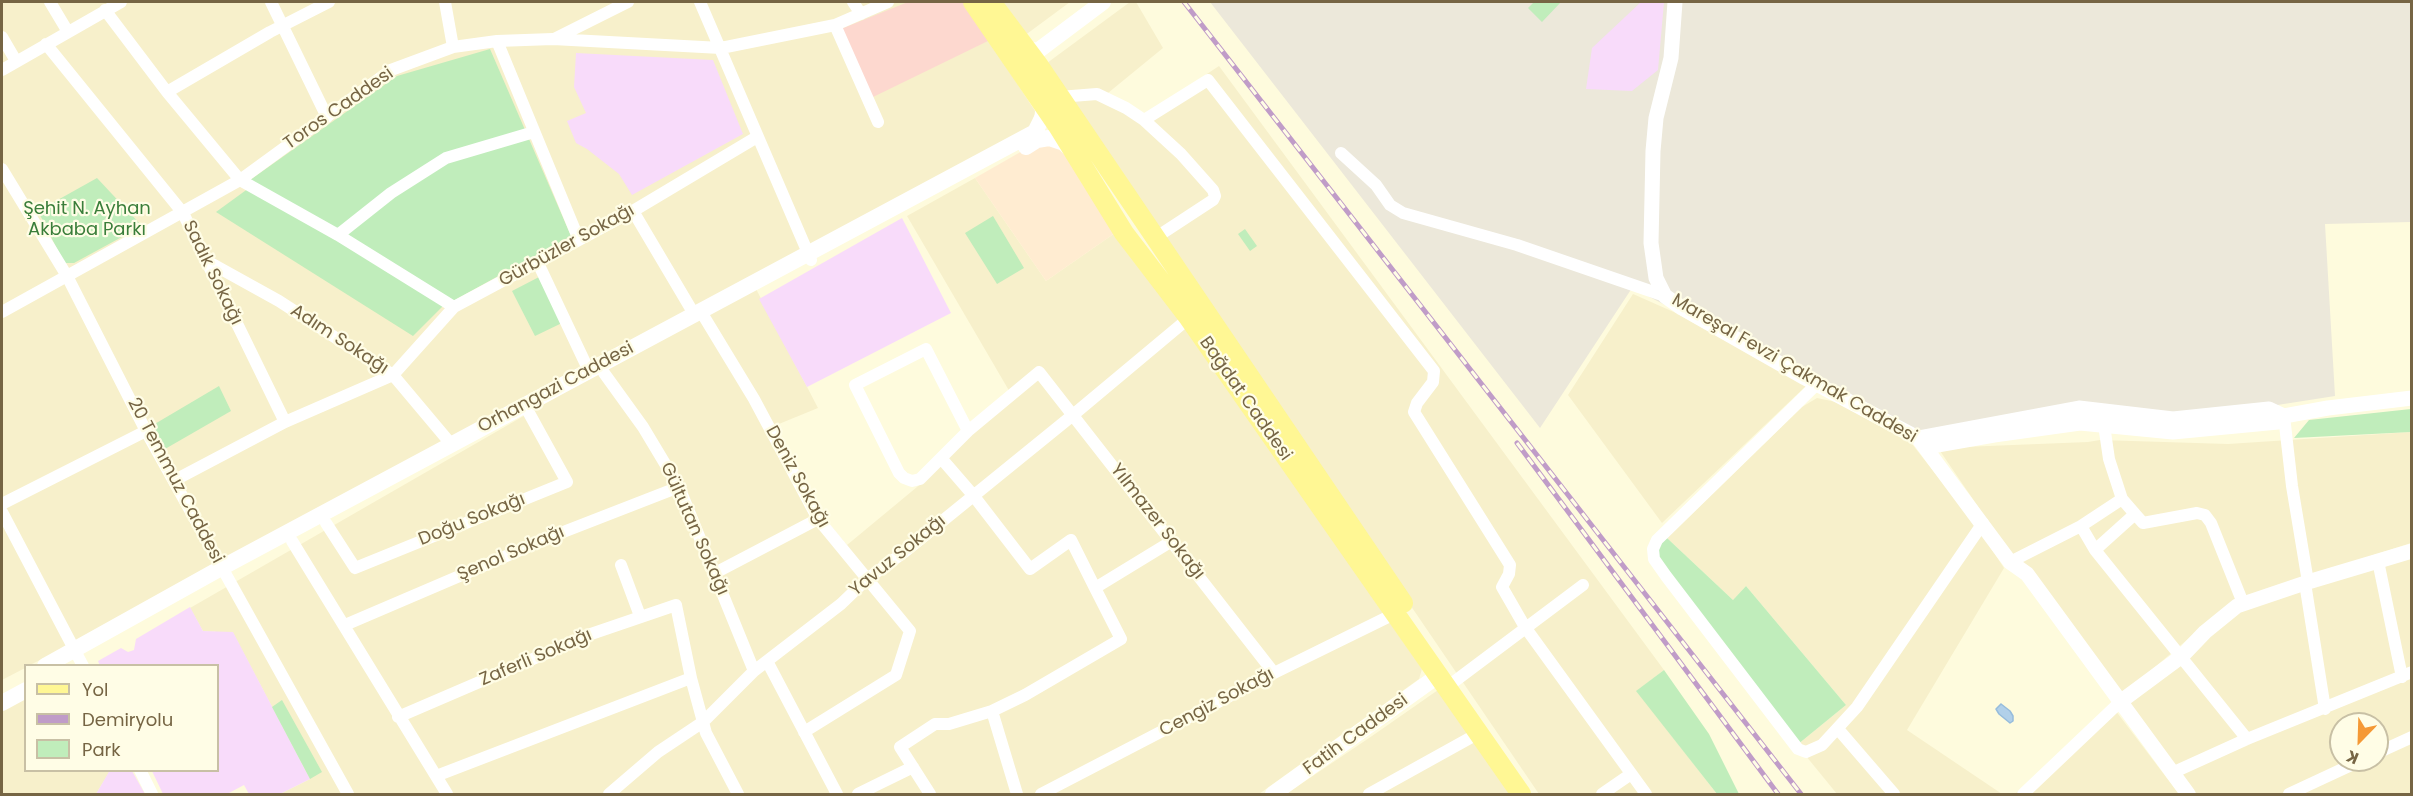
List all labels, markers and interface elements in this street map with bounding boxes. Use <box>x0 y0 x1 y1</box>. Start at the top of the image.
street label: Toros Caddesi <box>280 63 398 155</box>
park label: Şehit N. Ayhan Akbaba Parkı <box>23 198 151 240</box>
street label: Gürbüzler Sokağı <box>496 200 638 292</box>
street label: Sadık Sokağı <box>177 217 247 329</box>
street label: Mareşal Fevzi Çakmak Caddesi <box>1668 290 1920 448</box>
street label: Adım Sokağı <box>286 300 392 380</box>
street label: Bağdat Caddesi <box>1194 333 1296 465</box>
street label: Orhangazi Caddesi <box>474 338 638 438</box>
street label: 20 Temmuz Caddesi <box>122 395 228 567</box>
street label: Deniz Sokağı <box>760 422 834 532</box>
street label: Gültutan Sokağı <box>655 459 733 599</box>
street label: Yılmazer Sokağı <box>1105 460 1209 584</box>
street label: Doğu Sokağı <box>416 489 528 551</box>
street label: Yavuz Sokağı <box>846 511 950 601</box>
street label: Şenol Sokağı <box>454 522 568 586</box>
street label: Zaferli Sokağı <box>477 625 595 691</box>
legend <box>24 664 219 772</box>
street label: Cengiz Sokağı <box>1156 664 1278 742</box>
text: Yol <box>82 677 108 702</box>
street label: Fatih Caddesi <box>1300 690 1412 780</box>
text: Demiryolu <box>82 707 173 732</box>
north arrow <box>2329 712 2389 772</box>
text: Park <box>82 737 121 762</box>
text: K <box>2343 744 2362 770</box>

